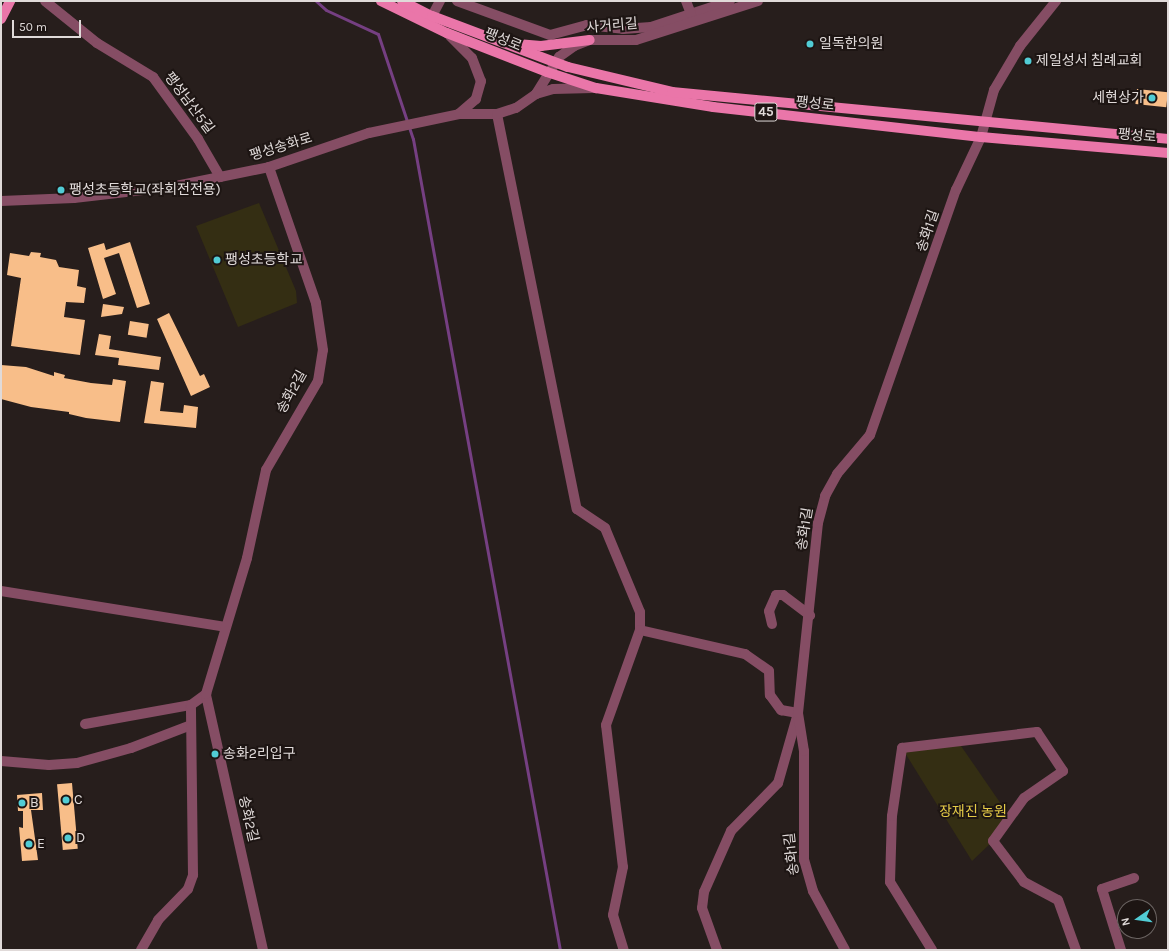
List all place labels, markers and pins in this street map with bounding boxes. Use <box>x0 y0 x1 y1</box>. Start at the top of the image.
place label: 일독한의원 <box>819 36 883 52</box>
marker: 일독한의원 <box>804 38 816 50</box>
place label: 제일성서 침례교회 <box>1036 53 1142 69</box>
marker: 제일성서 침례교회 <box>1023 56 1033 66</box>
place label: 세현상가 <box>1092 90 1144 106</box>
marker: 세현상가 <box>1147 93 1157 103</box>
place label: 팽성초등학교(좌회전전용) <box>69 182 221 198</box>
marker: 팽성초등학교(좌회전전용) <box>56 185 66 195</box>
place label: 팽성초등학교 <box>225 252 302 268</box>
marker: 팽성초등학교 <box>212 255 222 265</box>
place label: 송화2리입구 <box>223 746 296 762</box>
marker: 송화2리입구 <box>210 749 220 759</box>
place label: C <box>74 792 83 808</box>
place label: B <box>30 795 39 811</box>
marker: C <box>61 795 71 805</box>
marker: B <box>17 798 27 808</box>
place label: D <box>76 830 85 846</box>
marker: D <box>63 833 73 843</box>
place label: E <box>37 836 45 852</box>
marker: E <box>24 839 34 849</box>

